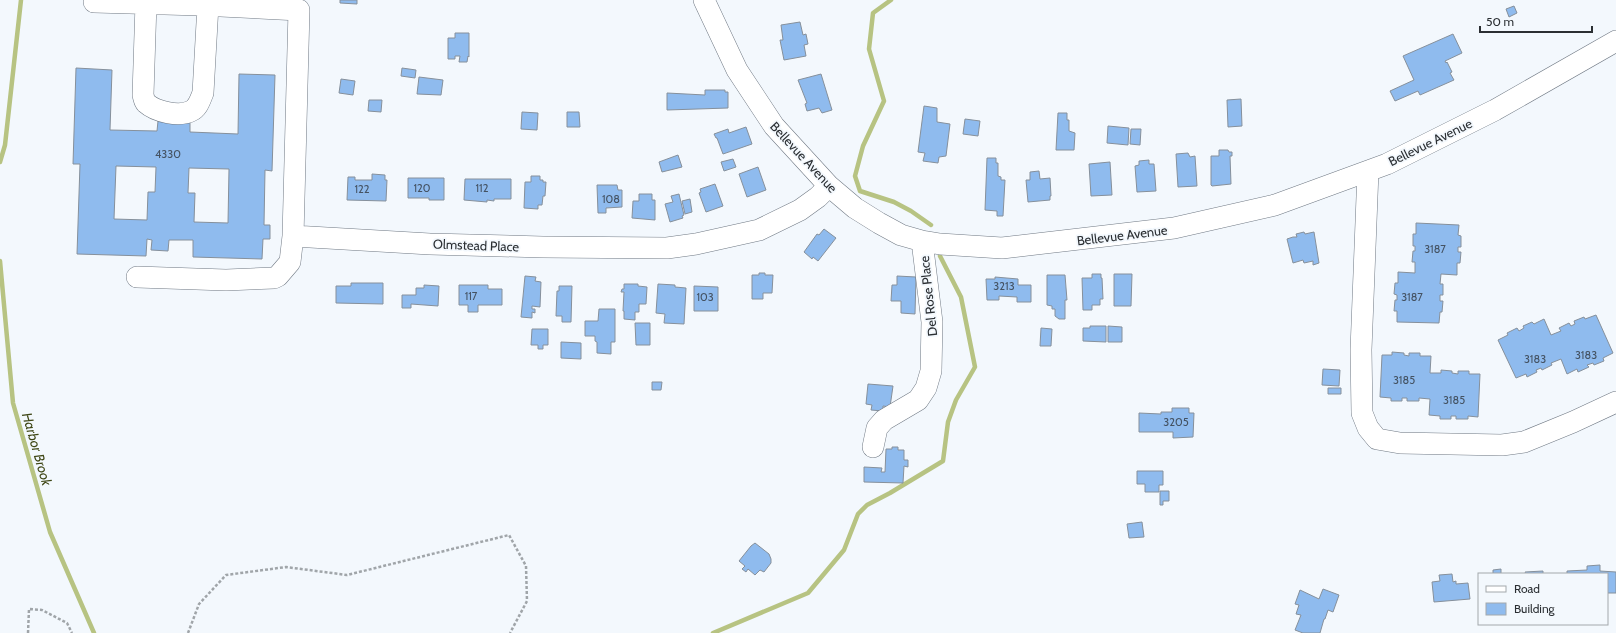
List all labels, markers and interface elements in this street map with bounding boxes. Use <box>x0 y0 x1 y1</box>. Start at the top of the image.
scale bar <box>1480 8 1592 34</box>
text: 50 m <box>1486 14 1514 29</box>
street label: Bellevue Avenue <box>1386 115 1475 169</box>
street label: Bellevue Avenue <box>767 118 841 196</box>
house number: 4330 <box>155 147 181 161</box>
house number: 120 <box>413 181 431 195</box>
house number: 112 <box>476 181 489 195</box>
house number: 122 <box>354 182 370 196</box>
house number: 108 <box>602 192 620 206</box>
street label: Bellevue Avenue <box>1076 221 1169 248</box>
street label: Olmstead Place <box>433 235 520 255</box>
house number: 3187 <box>1424 242 1446 256</box>
street label: Del Rose Place <box>916 255 940 337</box>
house number: 3213 <box>993 279 1015 293</box>
house number: 117 <box>465 289 478 303</box>
house number: 103 <box>696 290 714 304</box>
house number: 3187 <box>1401 290 1423 304</box>
house number: 3183 <box>1575 348 1597 362</box>
house number: 3183 <box>1524 352 1546 366</box>
house number: 3185 <box>1393 373 1415 387</box>
house number: 3185 <box>1443 393 1465 407</box>
water label: Harbor Brook <box>18 410 56 489</box>
house number: 3205 <box>1163 415 1189 429</box>
legend <box>1478 573 1608 625</box>
text: Road <box>1514 581 1540 596</box>
text: Building <box>1514 601 1556 616</box>

